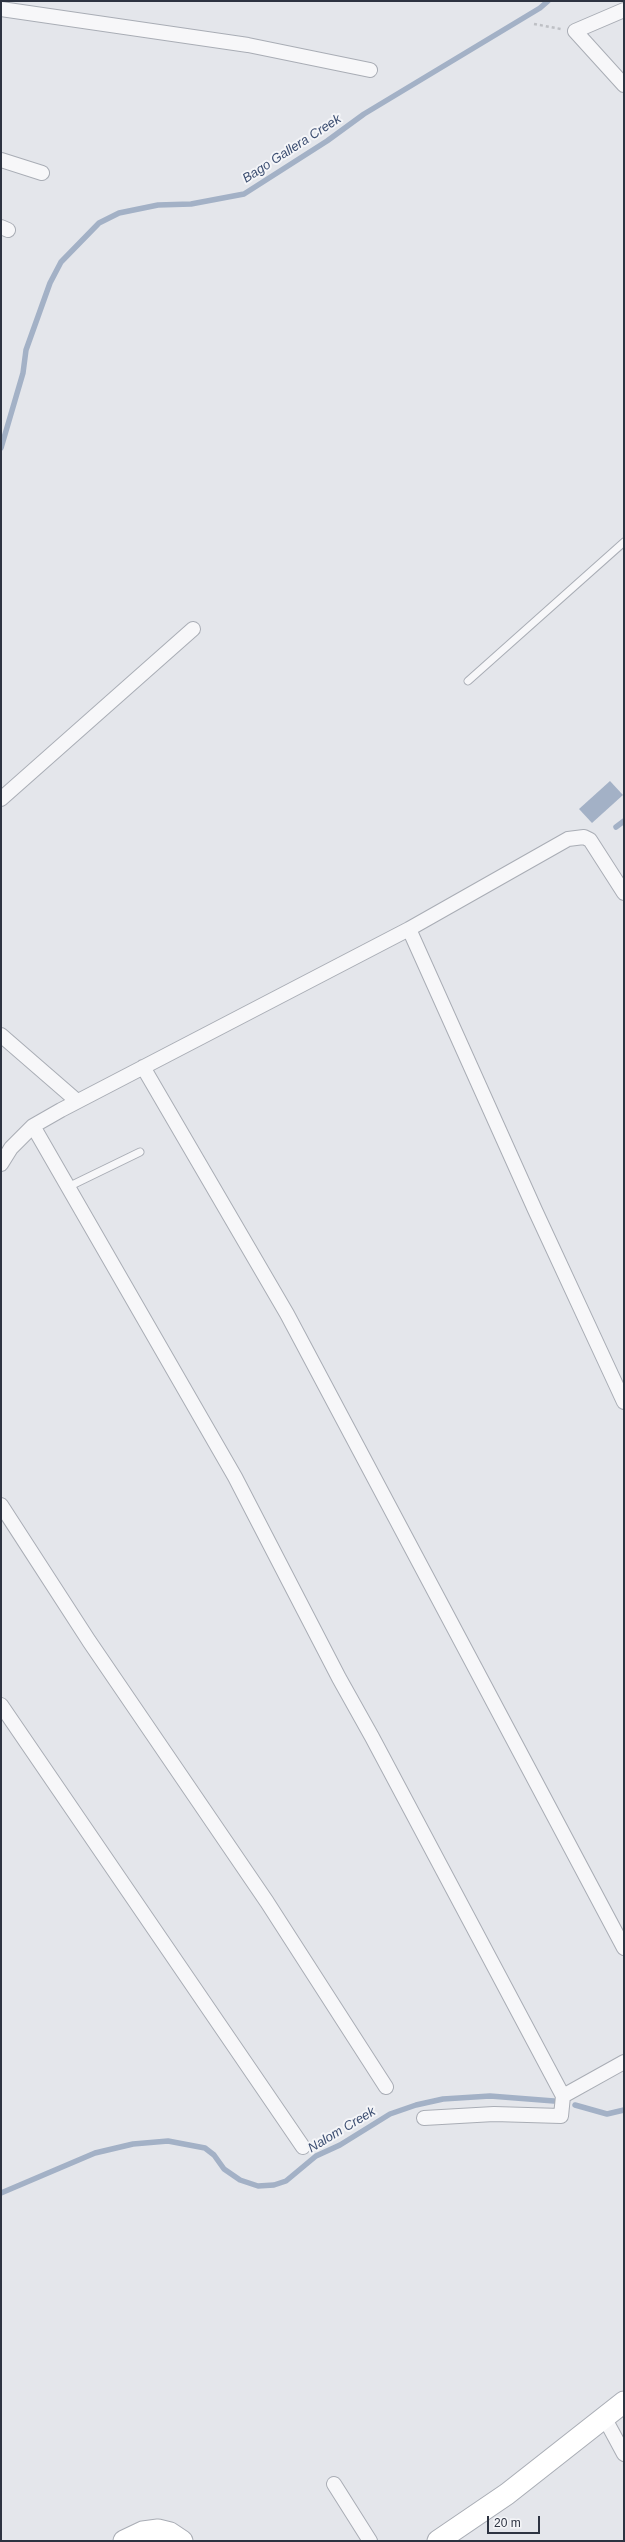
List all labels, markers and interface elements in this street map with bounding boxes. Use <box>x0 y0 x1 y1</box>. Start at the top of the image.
water label: Bago Gallera Creek <box>240 111 344 187</box>
water label: Nalom Creek <box>305 2104 379 2156</box>
scale bar <box>489 2508 542 2534</box>
text: 20 m <box>494 2516 521 2530</box>

